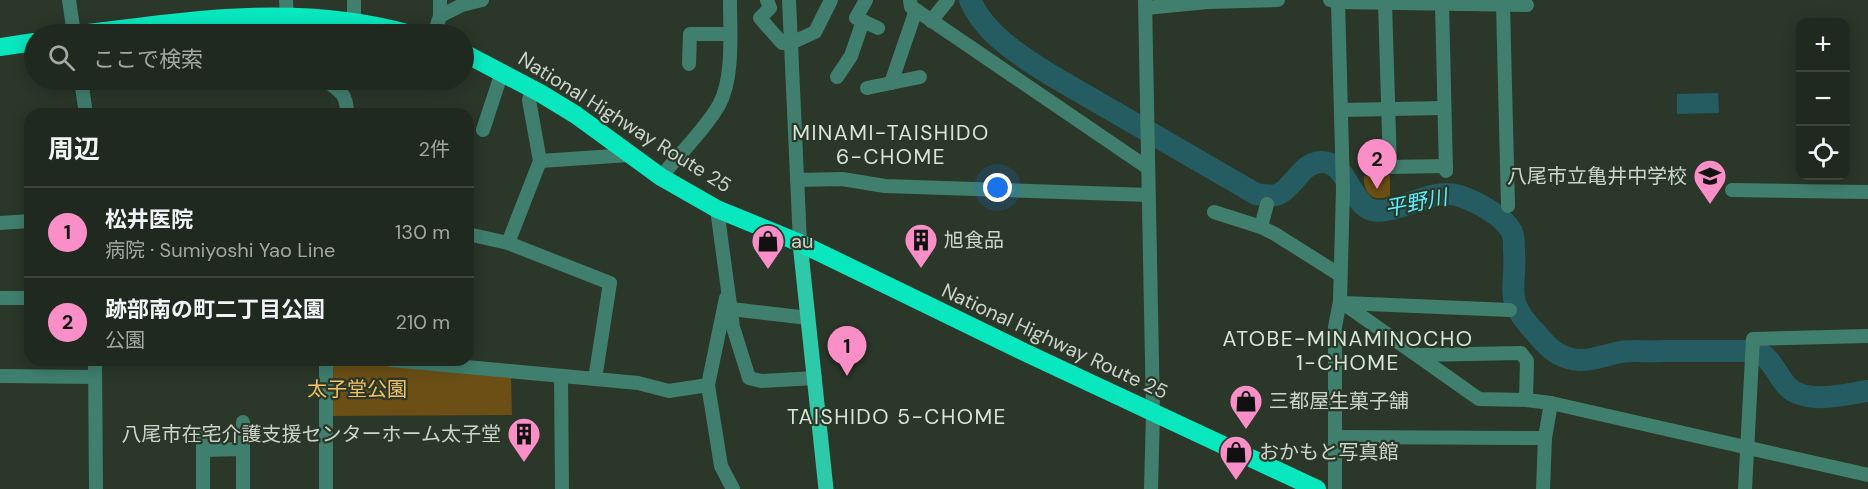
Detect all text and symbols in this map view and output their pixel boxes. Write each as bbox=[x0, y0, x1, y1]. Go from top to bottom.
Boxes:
map controls bbox=[1796, 18, 1850, 180]
button: + bbox=[1796, 18, 1850, 72]
search box bbox=[24, 24, 474, 90]
icon: search bbox=[45, 41, 78, 74]
text: ここで検索 bbox=[93, 45, 203, 74]
street label: National Highway Route 25 bbox=[514, 46, 736, 198]
button: − bbox=[1796, 72, 1850, 126]
district label: MINAMI-TAISHIDO 6-CHOME bbox=[792, 119, 990, 171]
button: locate bbox=[1796, 126, 1850, 180]
text: 周辺 bbox=[48, 132, 100, 166]
text: 2件 bbox=[418, 136, 450, 162]
pin: 2 bbox=[1358, 140, 1396, 189]
school or university icon: 八尾市立亀井中学校 bbox=[1692, 158, 1728, 205]
place label: 八尾市立亀井中学校 bbox=[1507, 163, 1687, 189]
your location bbox=[983, 173, 1012, 202]
water label: 平野川 bbox=[1382, 183, 1452, 223]
text: 松井医院 bbox=[105, 205, 193, 234]
text: 1 bbox=[64, 219, 71, 245]
text: 130 m bbox=[395, 219, 450, 245]
building icon: 旭食品 bbox=[903, 222, 939, 269]
shop icon: au bbox=[750, 223, 786, 270]
place label: 旭食品 bbox=[944, 227, 1004, 253]
place label: au bbox=[791, 228, 813, 254]
text: 病院 · Sumiyoshi Yao Line bbox=[105, 237, 335, 263]
street label: National Highway Route 25 bbox=[938, 277, 1172, 405]
text: 跡部南の町二丁目公園 bbox=[105, 295, 325, 324]
text: 2 bbox=[62, 309, 73, 335]
text: 210 m bbox=[395, 309, 450, 335]
district label: ATOBE-MINAMINOCHO 1-CHOME bbox=[1223, 325, 1473, 377]
pin: 1 bbox=[828, 326, 866, 376]
text: 公園 bbox=[105, 327, 145, 353]
park label: 太子堂公園 bbox=[307, 376, 407, 402]
shop icon: 三都屋生菓子舗 bbox=[1228, 383, 1264, 430]
place label: 三都屋生菓子舗 bbox=[1269, 388, 1409, 414]
district label: TAISHIDO 5-CHOME bbox=[787, 403, 1007, 431]
building icon: 八尾市在宅介護支援センターホーム太子堂 bbox=[506, 416, 542, 463]
place label: 八尾市在宅介護支援センターホーム太子堂 bbox=[122, 421, 501, 447]
shop icon: おかもと写真館 bbox=[1218, 434, 1254, 481]
place label: おかもと写真館 bbox=[1259, 439, 1399, 465]

